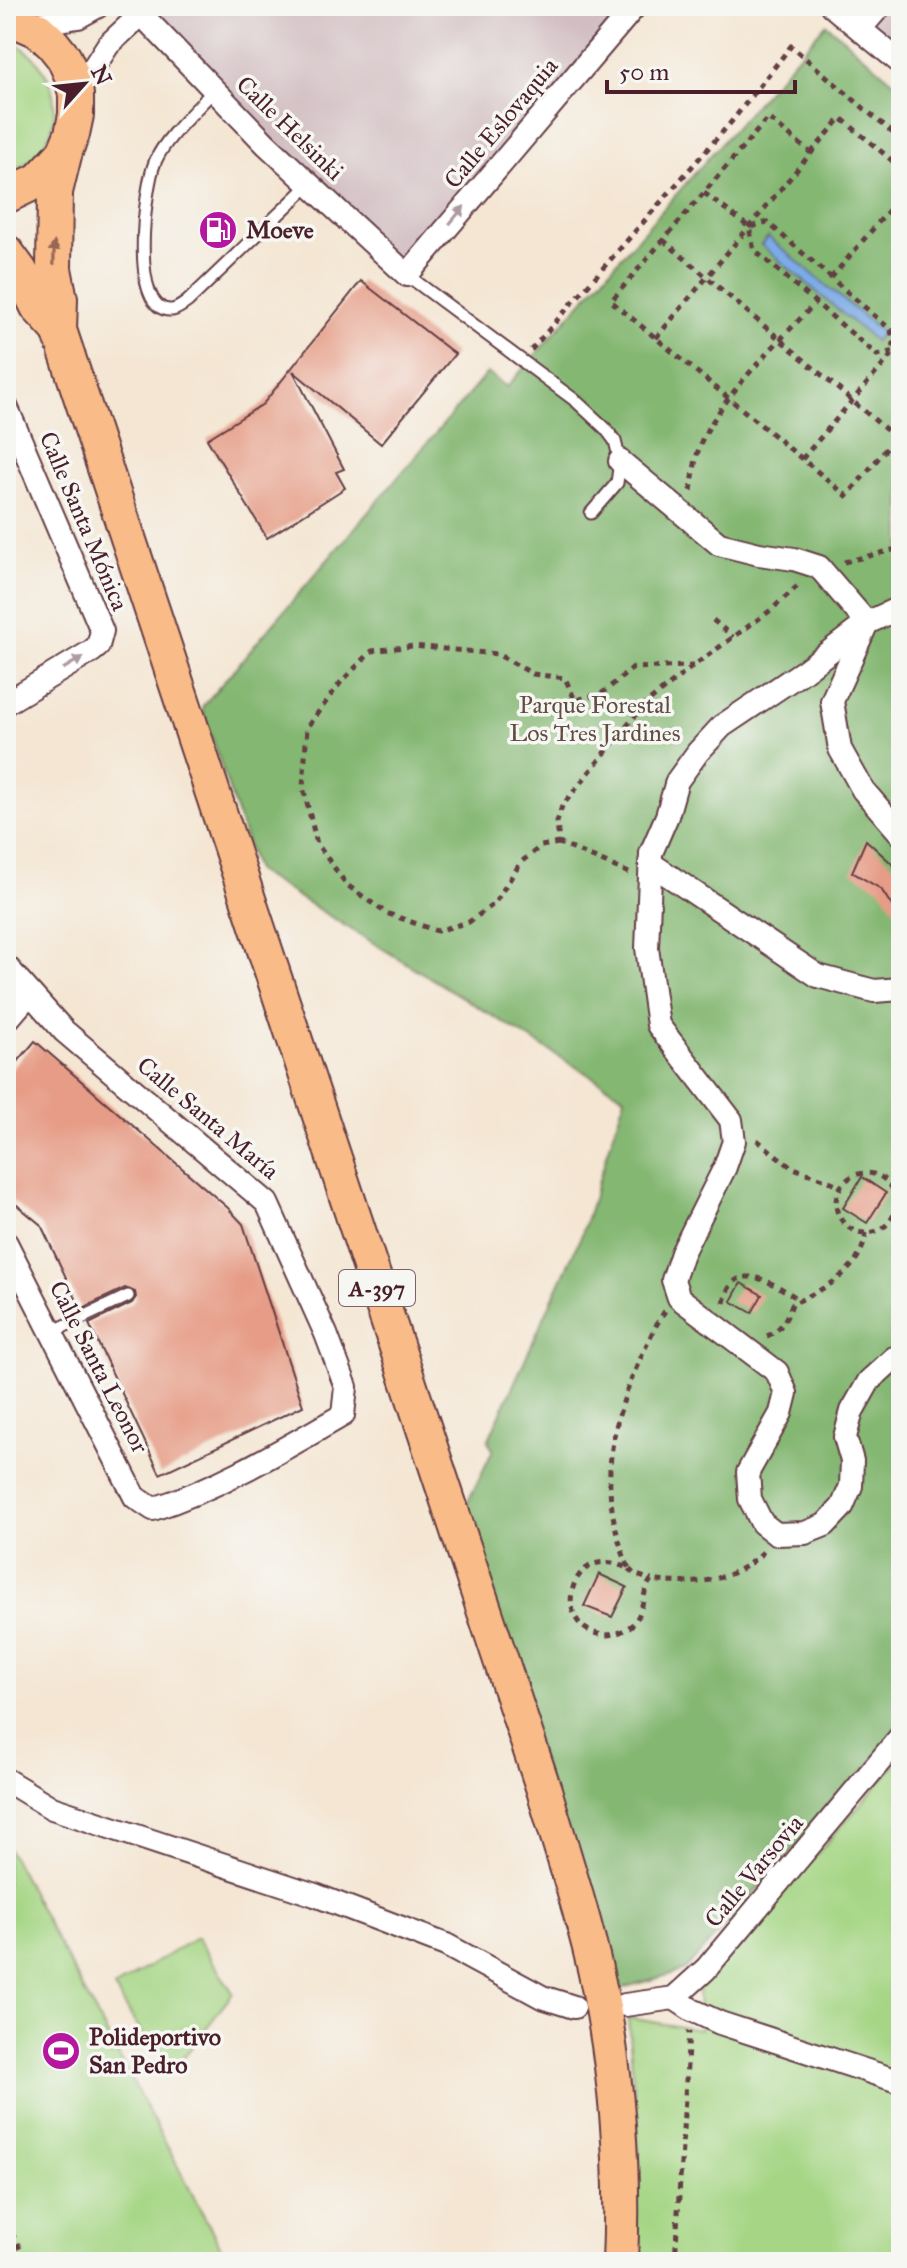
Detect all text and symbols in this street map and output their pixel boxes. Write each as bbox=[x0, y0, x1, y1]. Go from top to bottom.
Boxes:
north arrow bbox=[44, 44, 124, 124]
scale bar bbox=[607, 44, 795, 94]
street label: Calle Eslovaquia bbox=[438, 51, 565, 195]
text: 50 m bbox=[619, 57, 669, 87]
text: N bbox=[85, 61, 118, 90]
street label: Calle Helsinki bbox=[230, 69, 350, 187]
one-way arrow bbox=[448, 205, 465, 225]
fuel station icon: Moeve bbox=[197, 209, 239, 251]
place label: Moeve bbox=[246, 215, 314, 245]
one-way arrow bbox=[48, 240, 60, 265]
street label: Calle Santa Mónica bbox=[33, 427, 136, 616]
one-way arrow bbox=[62, 656, 84, 670]
park label: Parque Forestal Los Tres Jardines bbox=[509, 690, 681, 748]
street label: Calle Santa María bbox=[131, 1050, 286, 1187]
road number: A-397 bbox=[339, 1270, 415, 1306]
street label: Calle Santa Leonor bbox=[43, 1276, 155, 1458]
street label: Calle Varsovia bbox=[698, 1808, 810, 1933]
place label: Polideportivo San Pedro bbox=[89, 2022, 221, 2080]
sports icon: Polideportivo San Pedro bbox=[40, 2030, 82, 2072]

